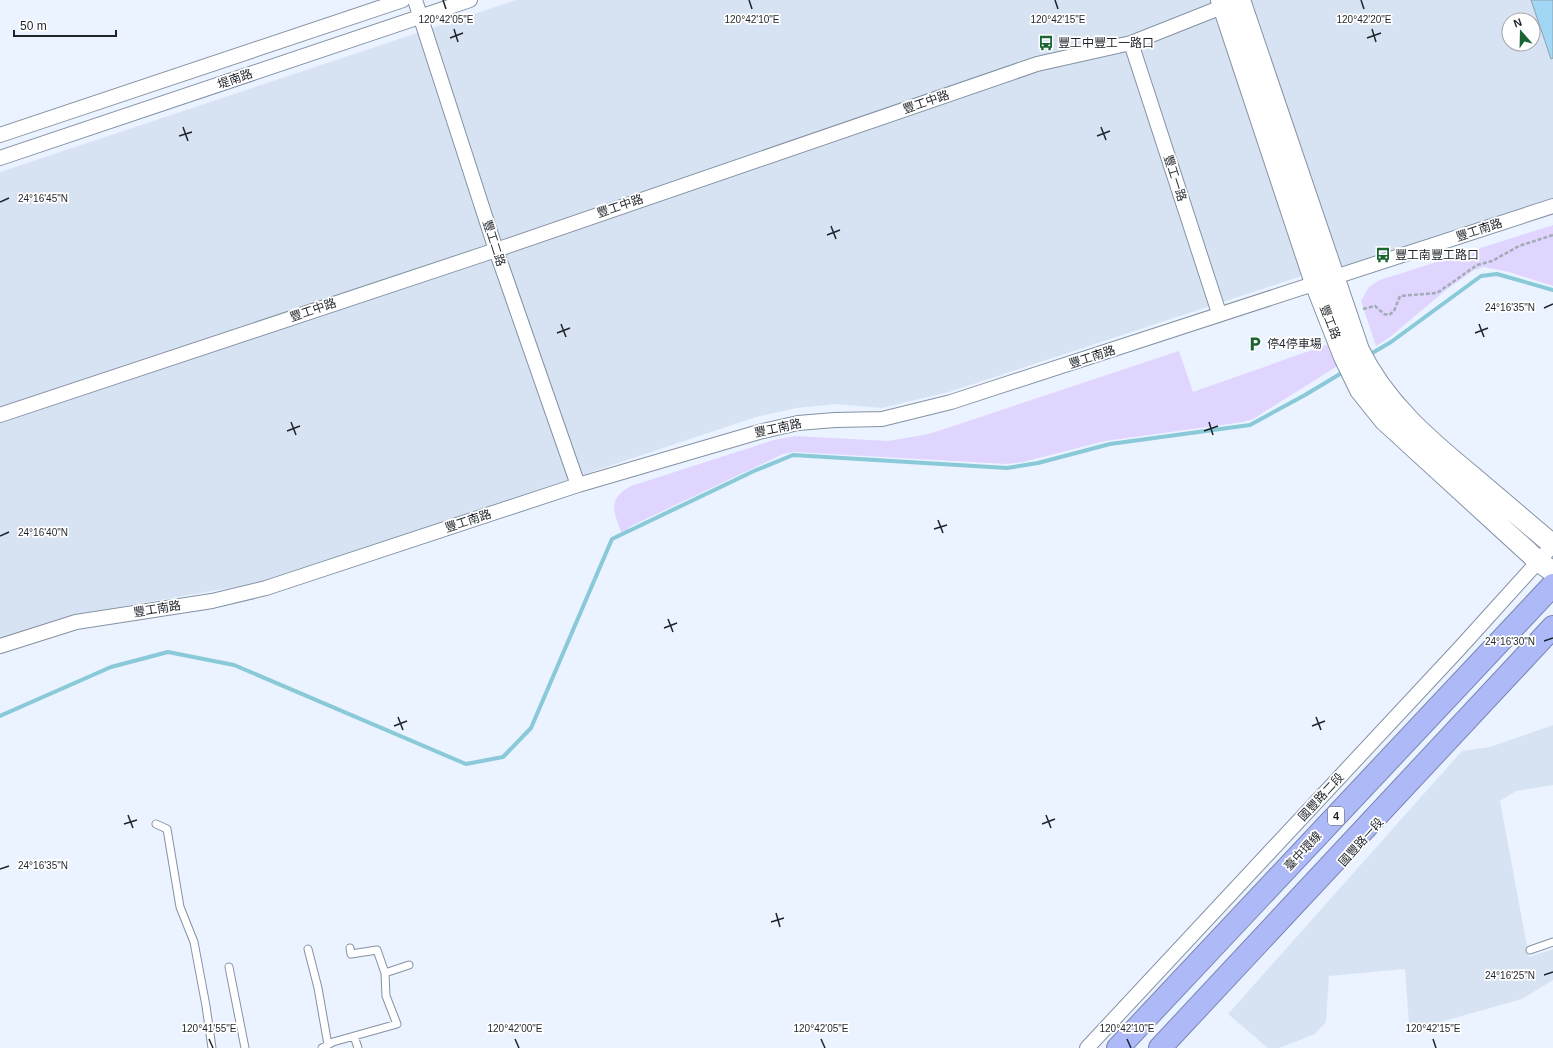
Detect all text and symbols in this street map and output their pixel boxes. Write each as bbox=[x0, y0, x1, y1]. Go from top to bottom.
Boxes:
scale bar bbox=[14, 12, 116, 38]
north arrow bbox=[1501, 12, 1541, 52]
text: 120°42'05"E bbox=[418, 14, 474, 25]
text: 120°42'10"E bbox=[724, 14, 780, 25]
text: 120°42'15"E bbox=[1030, 14, 1086, 25]
text: 120°42'20"E bbox=[1336, 14, 1392, 25]
text: N bbox=[1512, 16, 1523, 30]
text: 50 m bbox=[20, 19, 47, 33]
bus stop icon: 豐工中豐工一路口 bbox=[1037, 34, 1055, 52]
place label: 豐工中豐工一路口 bbox=[1058, 36, 1154, 50]
street label: 堤南路 bbox=[216, 67, 254, 91]
street label: 豐工中路 bbox=[901, 88, 951, 116]
street label: 豐工一路 bbox=[1161, 153, 1189, 203]
street label: 豐工中路 bbox=[595, 192, 645, 220]
text: 24°16'45"N bbox=[18, 193, 68, 204]
street label: 豐工南路 bbox=[1454, 216, 1504, 244]
street label: 豐工二路 bbox=[480, 218, 508, 268]
bus stop icon: 豐工南豐工路口 bbox=[1374, 246, 1392, 264]
place label: 豐工南豐工路口 bbox=[1395, 248, 1479, 262]
street label: 豐工中路 bbox=[288, 296, 338, 324]
text: 24°16'35"N bbox=[1485, 302, 1535, 313]
street label: 豐工路 bbox=[1317, 303, 1343, 341]
parking icon: 停4停車場 bbox=[1246, 335, 1264, 353]
place label: 停4停車場 bbox=[1267, 337, 1322, 351]
street label: 豐工南路 bbox=[1067, 343, 1117, 371]
street label: 豐工南路 bbox=[753, 416, 803, 440]
street label: 豐工南路 bbox=[443, 507, 493, 535]
text: 24°16'40"N bbox=[18, 527, 68, 538]
street label: 豐工南路 bbox=[132, 598, 182, 620]
text: 24°16'30"N bbox=[1485, 636, 1535, 647]
street label: 國豐路二段 bbox=[1295, 770, 1347, 824]
road number: 4 bbox=[1328, 807, 1344, 825]
street label: 國豐路一段 bbox=[1336, 815, 1386, 869]
street label: 臺中環線 bbox=[1282, 829, 1324, 873]
text: 24°16'35"N bbox=[18, 860, 68, 871]
text: 24°16'25"N bbox=[1485, 970, 1535, 981]
text: 120°41'55"E bbox=[181, 1023, 237, 1034]
text: 120°42'00"E bbox=[487, 1023, 543, 1034]
text: 120°42'05"E bbox=[793, 1023, 849, 1034]
text: 120°42'10"E bbox=[1099, 1023, 1155, 1034]
text: 120°42'15"E bbox=[1405, 1023, 1461, 1034]

